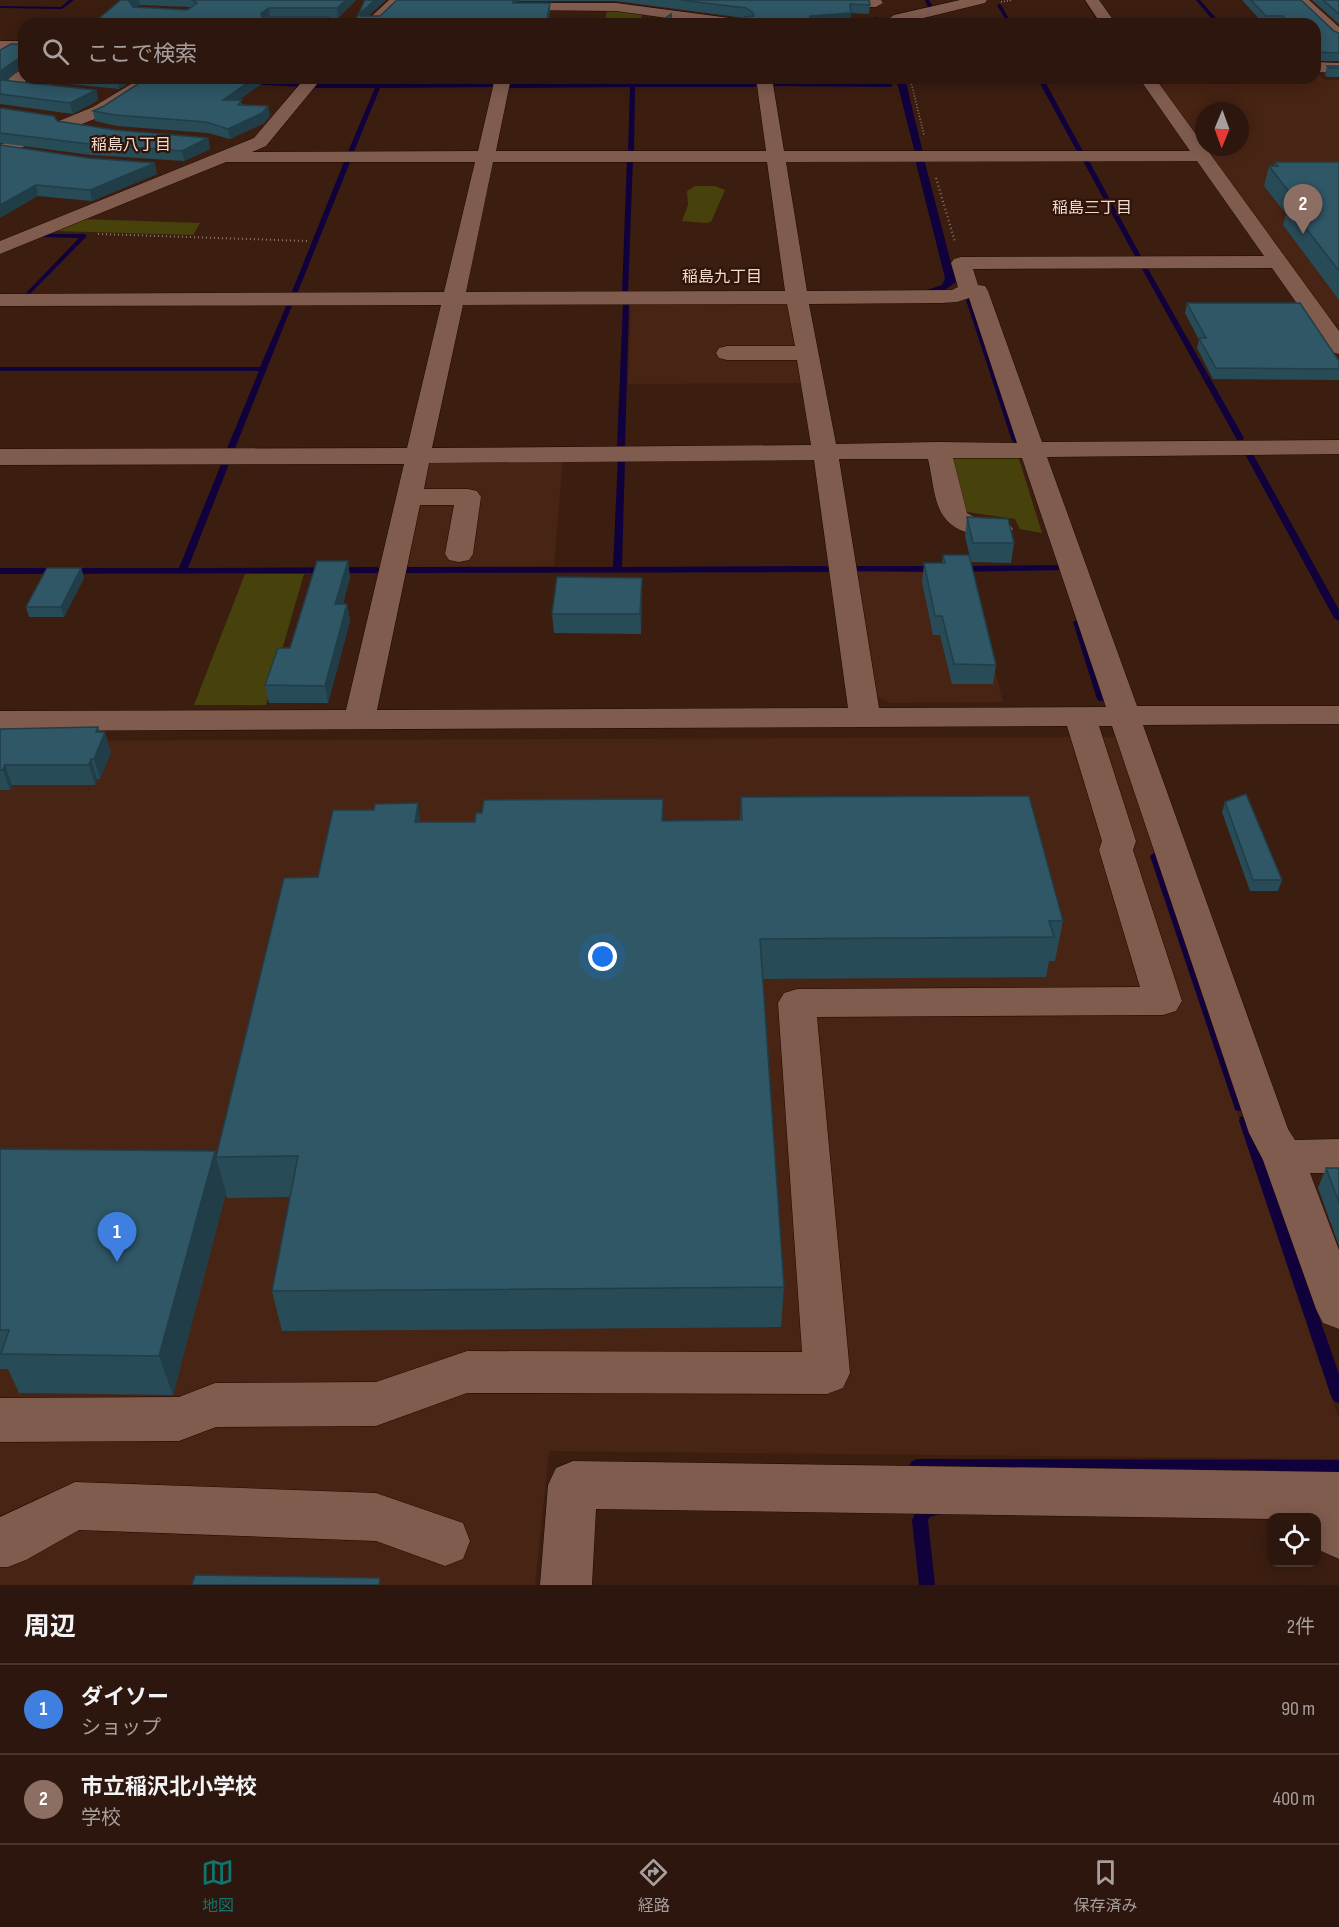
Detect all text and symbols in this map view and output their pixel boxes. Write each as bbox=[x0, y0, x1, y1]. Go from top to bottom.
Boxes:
search box bbox=[18, 18, 1321, 84]
icon: search bbox=[39, 35, 72, 68]
text: ここで検索 bbox=[87, 41, 197, 68]
north arrow bbox=[1195, 102, 1249, 156]
district label: 稲島八丁目 bbox=[91, 136, 171, 155]
pin: 2 bbox=[1284, 184, 1322, 234]
district label: 稲島三丁目 bbox=[1052, 199, 1132, 218]
district label: 稲島九丁目 bbox=[682, 268, 762, 287]
your location bbox=[588, 942, 617, 971]
pin: 1 bbox=[98, 1212, 136, 1262]
map controls bbox=[1267, 1513, 1321, 1567]
button: locate bbox=[1267, 1513, 1321, 1567]
text: 周辺 bbox=[24, 1612, 76, 1643]
text: 2件 bbox=[1287, 1615, 1315, 1639]
text: ダイソー bbox=[81, 1684, 169, 1711]
text: 1 bbox=[40, 1697, 47, 1721]
text: 90 m bbox=[1281, 1697, 1315, 1721]
text: ショップ bbox=[81, 1716, 161, 1740]
text: 市立稲沢北小学校 bbox=[81, 1774, 257, 1801]
text: 2 bbox=[39, 1787, 48, 1811]
text: 400 m bbox=[1273, 1787, 1315, 1811]
text: 学校 bbox=[81, 1806, 121, 1830]
tab: 地図 bbox=[201, 1856, 234, 1916]
tab: 経路 bbox=[637, 1856, 670, 1916]
tab: 保存済み bbox=[1073, 1856, 1137, 1916]

